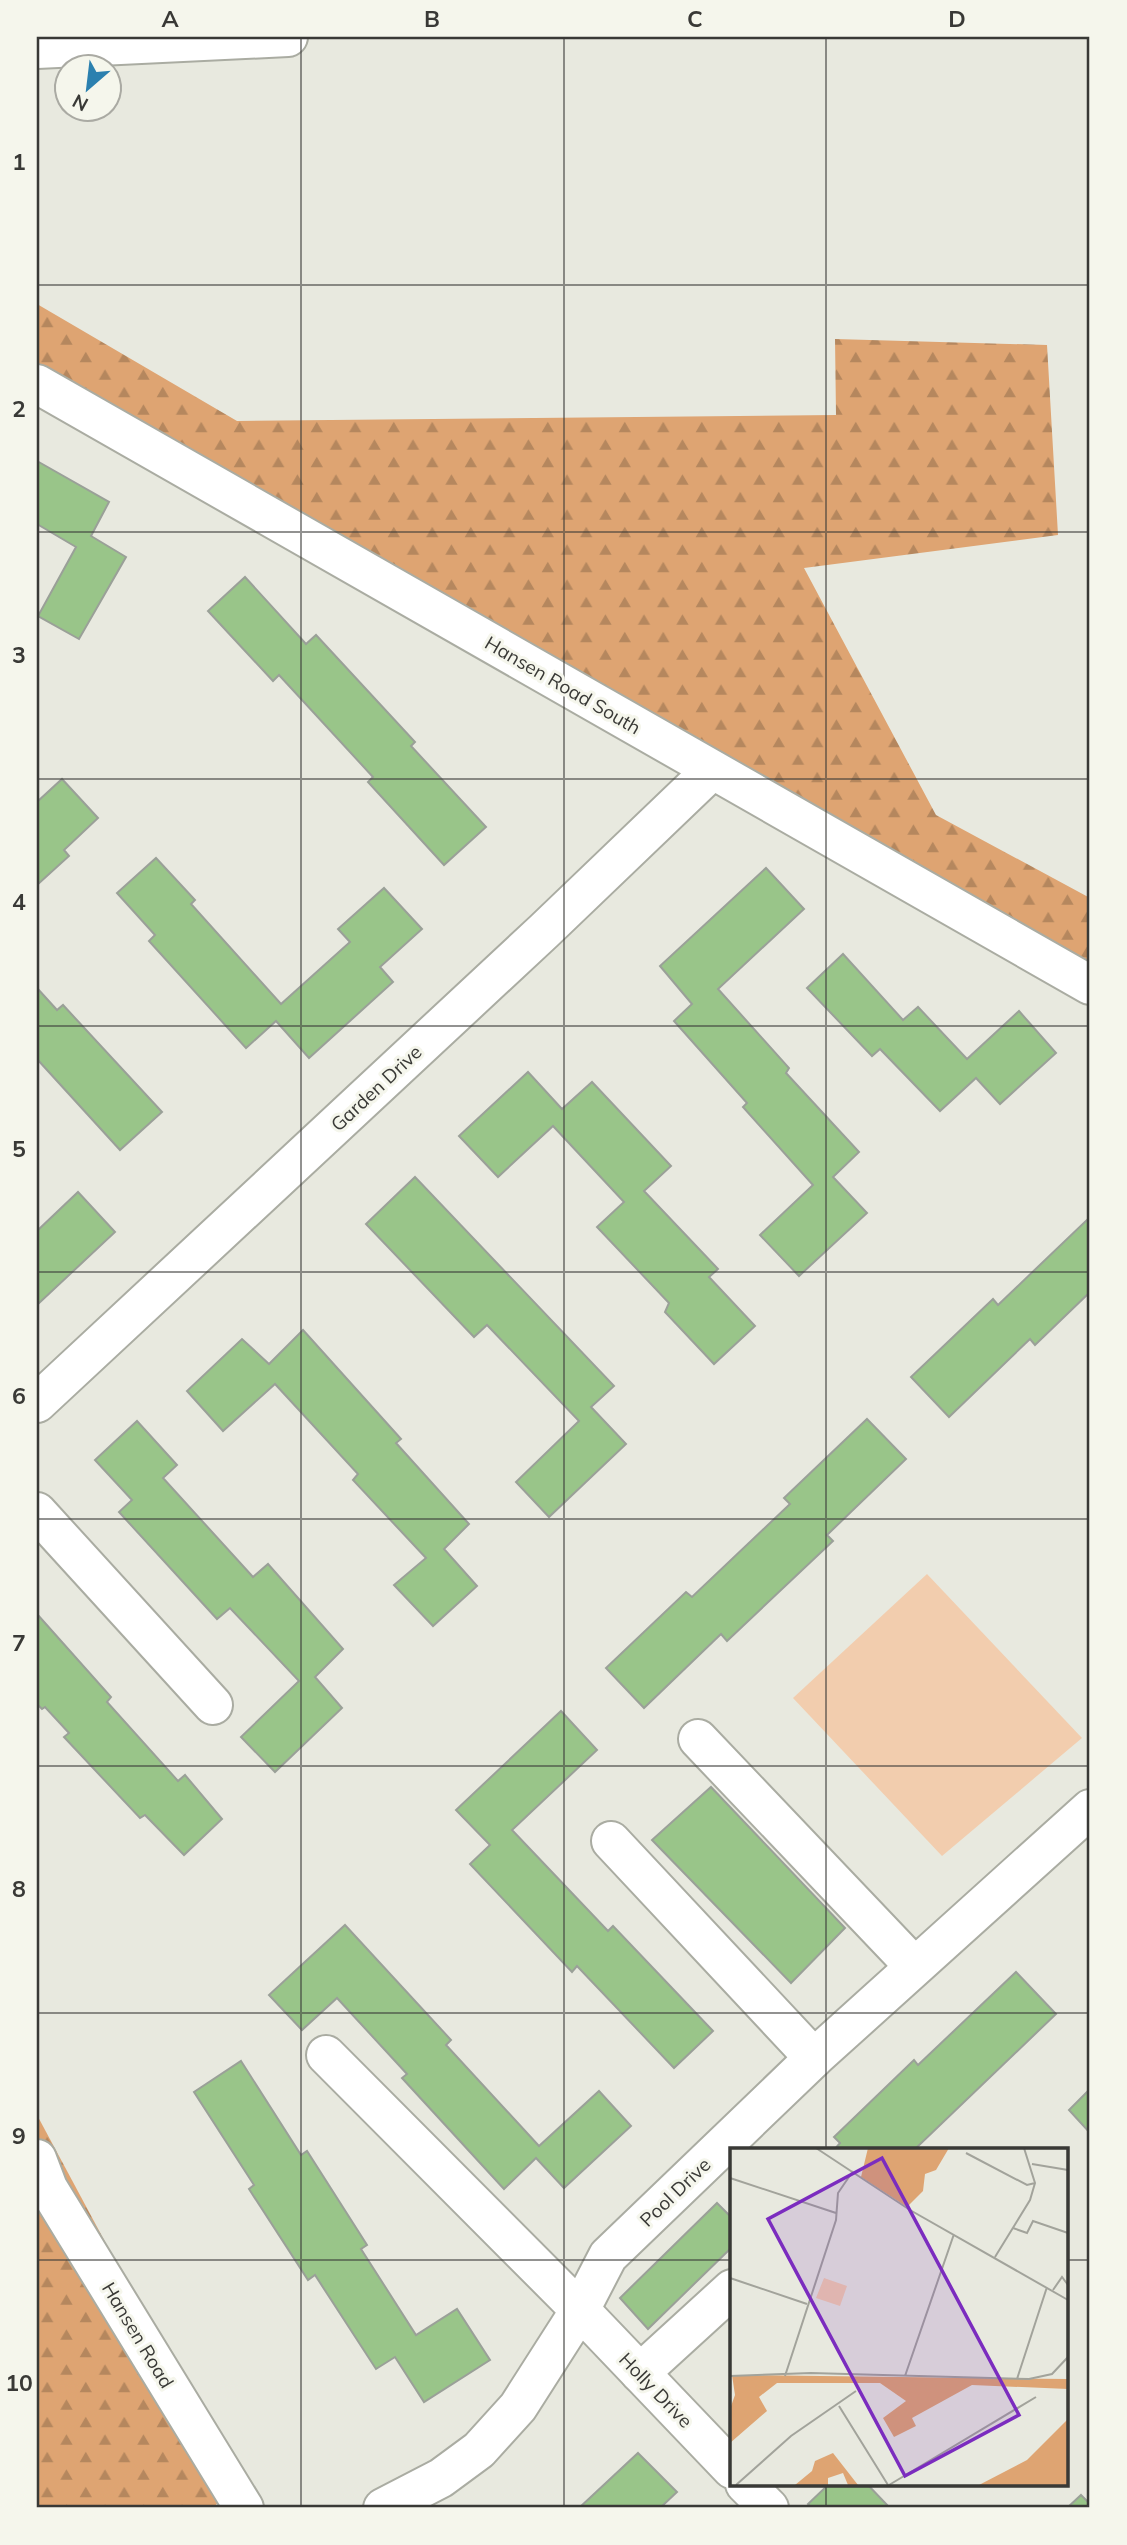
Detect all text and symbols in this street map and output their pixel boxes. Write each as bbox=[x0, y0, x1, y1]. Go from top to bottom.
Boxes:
text: A bbox=[161, 4, 179, 33]
text: B bbox=[424, 4, 440, 33]
text: C bbox=[687, 4, 703, 33]
text: D bbox=[948, 4, 966, 33]
north arrow bbox=[52, 52, 122, 122]
text: N bbox=[68, 89, 92, 117]
text: 1 bbox=[12, 147, 26, 176]
text: 2 bbox=[12, 394, 26, 423]
street label: Hansen Road South bbox=[481, 631, 645, 739]
text: 3 bbox=[12, 640, 26, 669]
text: 4 bbox=[12, 887, 26, 916]
street label: Garden Drive bbox=[325, 1040, 427, 1136]
text: 5 bbox=[12, 1134, 26, 1163]
text: 6 bbox=[12, 1381, 26, 1410]
text: 7 bbox=[12, 1628, 26, 1657]
text: 8 bbox=[12, 1874, 26, 1903]
text: 9 bbox=[12, 2121, 26, 2150]
inset map bbox=[730, 2148, 1068, 2486]
street label: Pool Drive bbox=[635, 2152, 715, 2232]
street label: Hansen Road bbox=[97, 2278, 179, 2392]
street label: Holly Drive bbox=[614, 2347, 698, 2433]
text: 10 bbox=[5, 2368, 33, 2397]

